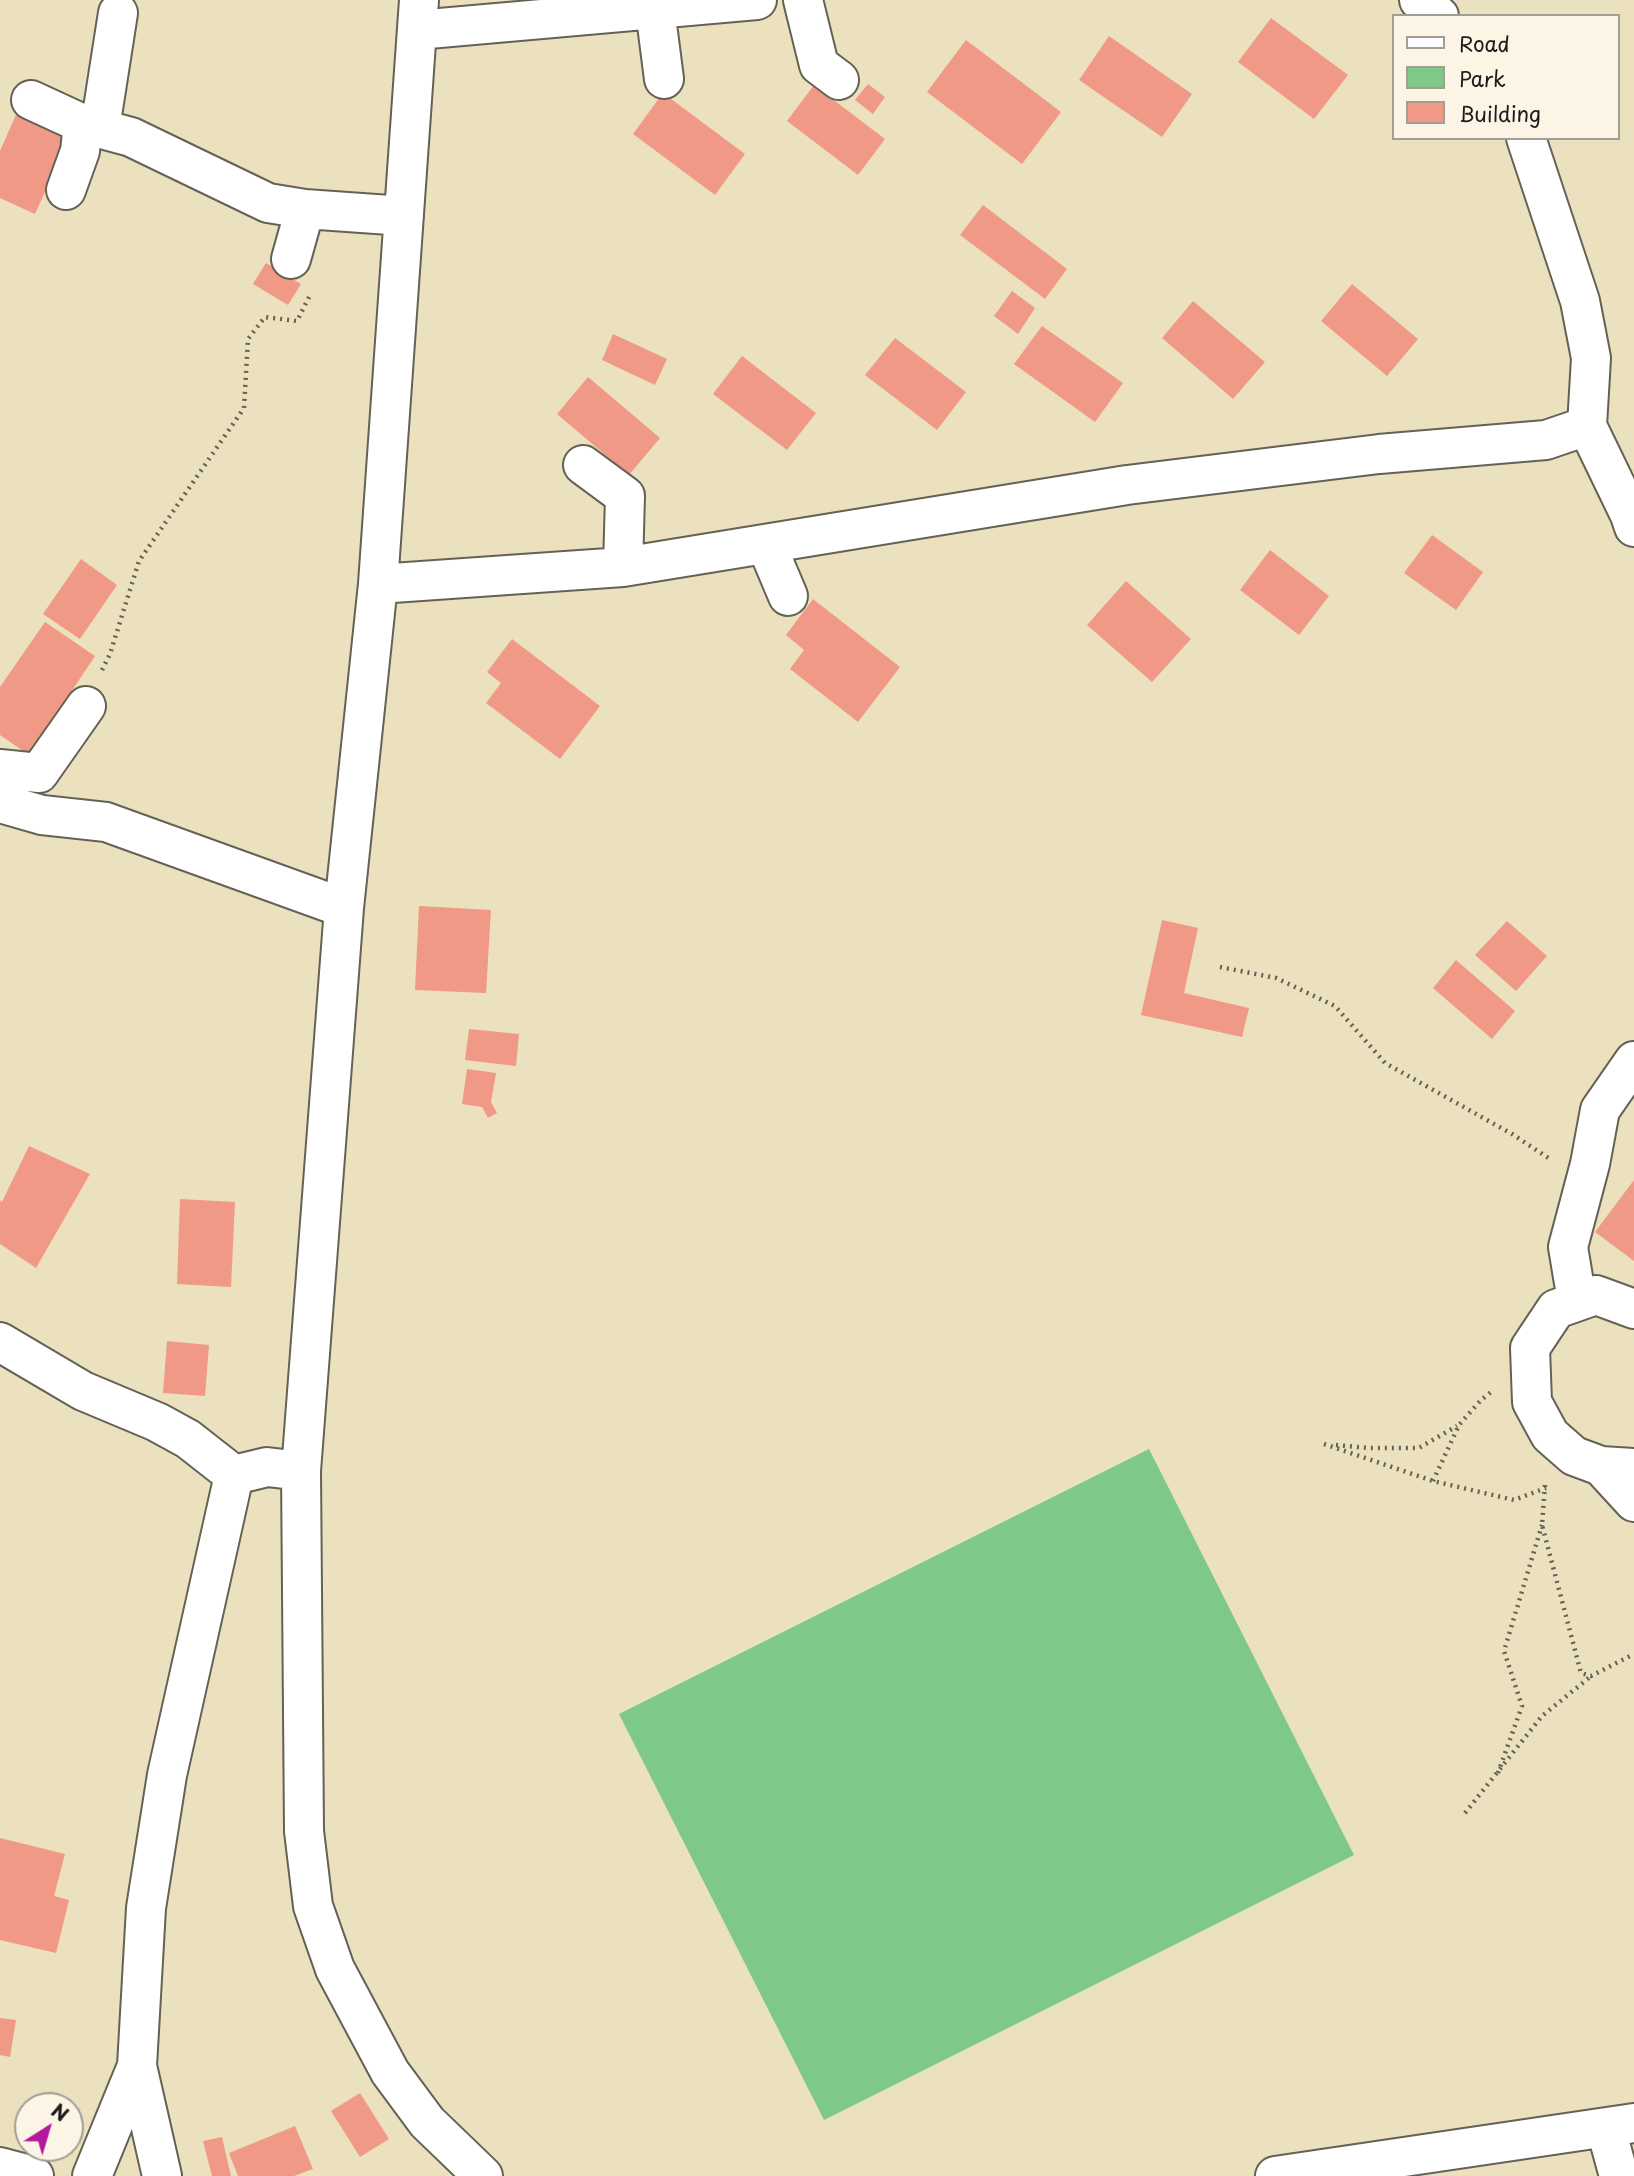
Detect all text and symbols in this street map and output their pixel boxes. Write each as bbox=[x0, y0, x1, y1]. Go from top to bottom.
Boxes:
legend bbox=[1392, 14, 1620, 140]
text: Road bbox=[1459, 27, 1510, 59]
text: Park bbox=[1459, 62, 1506, 94]
text: Building bbox=[1459, 97, 1541, 129]
north arrow bbox=[14, 2092, 84, 2162]
text: N bbox=[46, 2096, 75, 2128]

